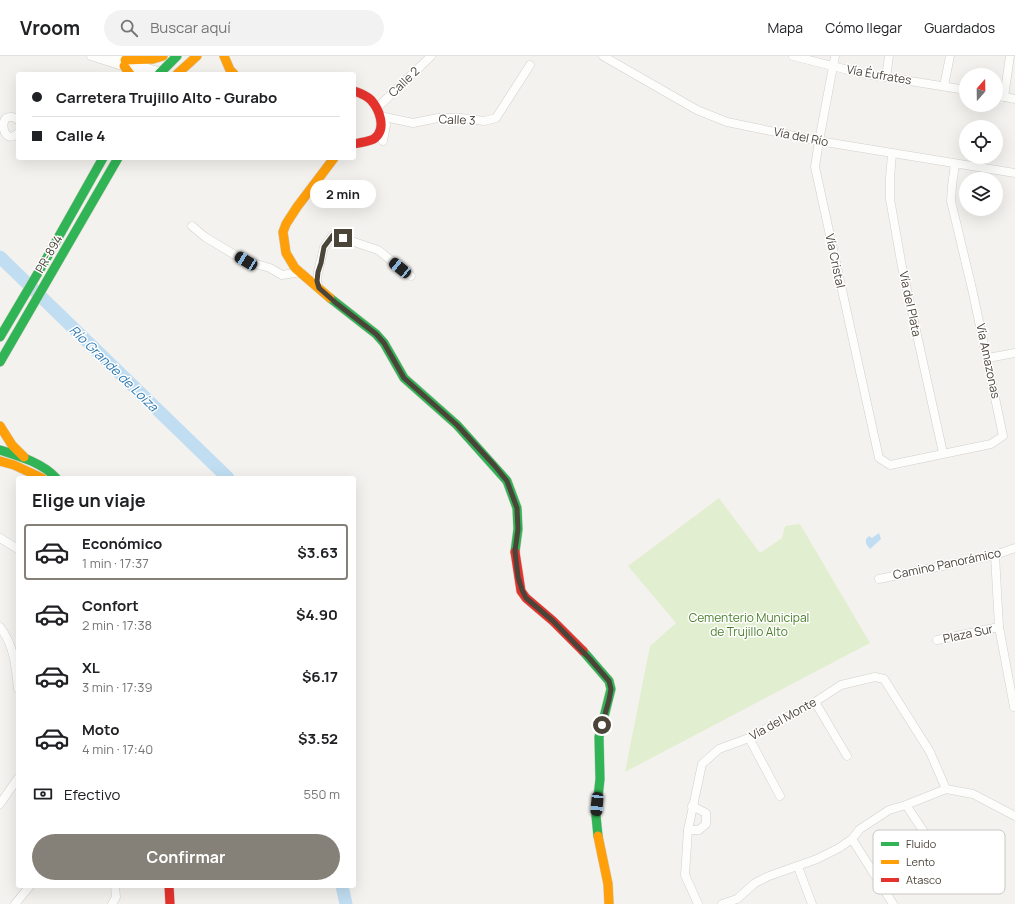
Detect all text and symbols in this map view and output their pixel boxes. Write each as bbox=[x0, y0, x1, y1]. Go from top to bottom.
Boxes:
search box bbox=[104, 10, 384, 46]
text: Vroom bbox=[20, 15, 80, 41]
icon: search bbox=[118, 17, 140, 39]
text: Buscar aquí bbox=[150, 17, 231, 38]
text: Mapa bbox=[768, 18, 803, 37]
text: Cómo llegar bbox=[825, 18, 902, 37]
text: Guardados bbox=[924, 18, 995, 37]
street label: Vía Éufrates bbox=[845, 60, 913, 89]
street label: Calle 2 bbox=[384, 63, 423, 101]
north arrow bbox=[959, 68, 1003, 112]
map controls bbox=[959, 68, 1003, 216]
text: Carretera Trujillo Alto - Gurabo bbox=[56, 87, 277, 108]
street label: Calle 3 bbox=[438, 110, 476, 129]
button: locate bbox=[959, 120, 1003, 164]
street label: Vía del Río bbox=[772, 123, 830, 150]
text: Calle 4 bbox=[56, 125, 105, 146]
button: layers bbox=[959, 172, 1003, 216]
callout: 2 min bbox=[310, 180, 376, 208]
text: 2 min bbox=[326, 185, 360, 203]
route end bbox=[334, 229, 352, 247]
street label: PR-894 bbox=[31, 232, 66, 276]
street label: Vía Cristal bbox=[821, 232, 850, 290]
car bbox=[233, 250, 259, 272]
car bbox=[387, 256, 413, 280]
street label: Vía del Plata bbox=[895, 270, 926, 338]
water label: Río Grande de Loíza bbox=[66, 321, 163, 416]
street label: Vía Amazonas bbox=[972, 322, 1005, 400]
text: Elige un viaje bbox=[32, 488, 146, 512]
text: Económico bbox=[82, 533, 162, 554]
icon: car bbox=[34, 534, 70, 570]
text: $3.63 bbox=[297, 542, 338, 563]
street label: Camino Panorámico bbox=[891, 544, 1002, 583]
text: 1 min · 17:37 bbox=[82, 554, 149, 572]
text: Confort bbox=[82, 595, 139, 616]
icon: car bbox=[34, 596, 70, 632]
text: $4.90 bbox=[296, 604, 338, 625]
park label: Cementerio Municipal de Trujillo Alto bbox=[689, 609, 809, 640]
text: 2 min · 17:38 bbox=[82, 616, 152, 634]
street label: Plaza Sur bbox=[941, 620, 995, 647]
text: XL bbox=[82, 657, 100, 678]
icon: car bbox=[34, 658, 70, 694]
text: $6.17 bbox=[302, 666, 338, 687]
text: 3 min · 17:39 bbox=[82, 678, 152, 696]
street label: Vía del Monte bbox=[746, 693, 819, 744]
route start bbox=[593, 716, 611, 734]
text: Moto bbox=[82, 719, 119, 740]
icon: car bbox=[34, 720, 70, 756]
text: $3.52 bbox=[298, 728, 338, 749]
text: 4 min · 17:40 bbox=[82, 740, 153, 758]
icon: cash bbox=[32, 783, 54, 805]
text: Efectivo bbox=[64, 784, 120, 805]
text: 550 m bbox=[303, 785, 340, 803]
car bbox=[590, 792, 604, 816]
legend bbox=[873, 830, 1005, 894]
button: Confirmar bbox=[32, 834, 340, 880]
text: Fluido bbox=[906, 836, 937, 851]
text: Lento bbox=[906, 854, 936, 869]
text: Atasco bbox=[906, 872, 942, 887]

